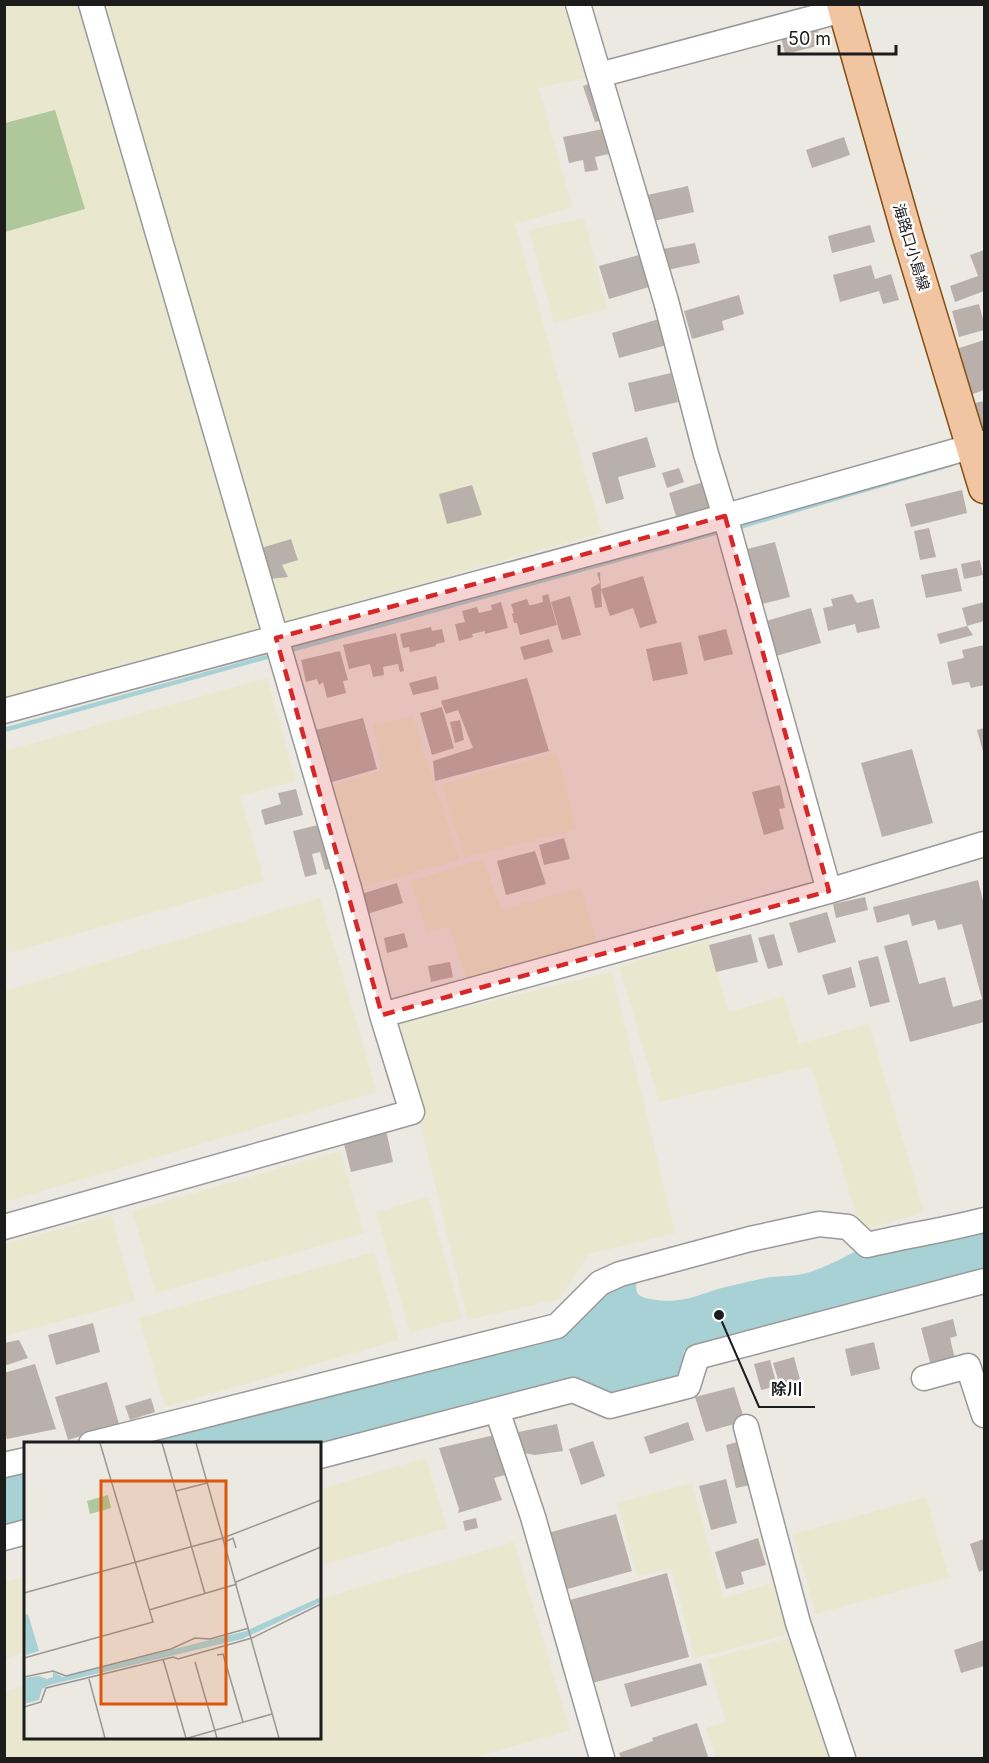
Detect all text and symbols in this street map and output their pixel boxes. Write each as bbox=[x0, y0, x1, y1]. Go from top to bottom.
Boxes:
scale bar bbox=[779, 18, 896, 56]
text: 50 m bbox=[788, 28, 831, 49]
street label: 海路口小島線 bbox=[889, 201, 934, 293]
callout: 除川 bbox=[759, 1373, 815, 1407]
text: 除川 bbox=[771, 1379, 803, 1399]
inset map bbox=[24, 1442, 321, 1739]

